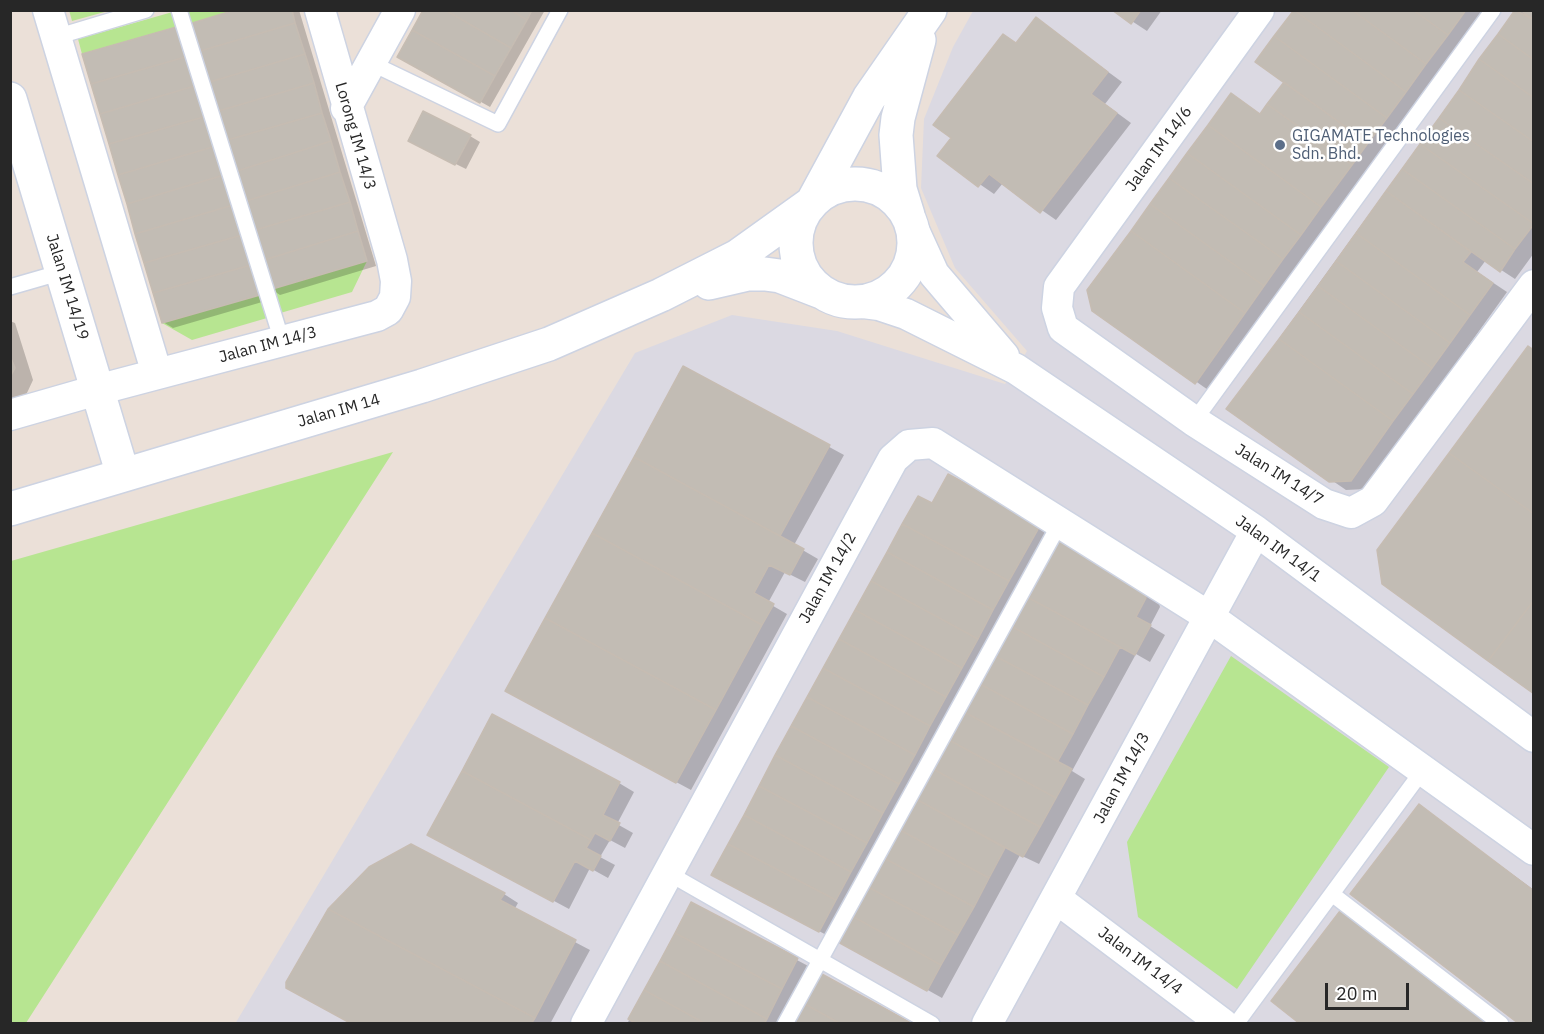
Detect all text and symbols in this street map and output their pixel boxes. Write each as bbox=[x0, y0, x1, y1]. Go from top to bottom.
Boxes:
street label: Lorong IM 14/3 bbox=[330, 80, 380, 192]
street label: Jalan IM 14/6 bbox=[1122, 103, 1196, 195]
place label: GIGAMATE Technologies Sdn. Bhd. bbox=[1292, 126, 1470, 164]
marker: GIGAMATE Technologies Sdn. Bhd. bbox=[1273, 138, 1287, 152]
street label: Jalan IM 14/19 bbox=[42, 232, 92, 342]
street label: Jalan IM 14/3 bbox=[217, 323, 319, 367]
street label: Jalan IM 14 bbox=[296, 390, 382, 432]
street label: Jalan IM 14/7 bbox=[1231, 440, 1327, 510]
street label: Jalan IM 14/1 bbox=[1232, 512, 1324, 586]
street label: Jalan IM 14/2 bbox=[795, 529, 861, 627]
street label: Jalan IM 14/3 bbox=[1090, 729, 1154, 827]
street label: Jalan IM 14/4 bbox=[1094, 923, 1186, 999]
scale bar bbox=[1328, 971, 1412, 1009]
text: 20 m bbox=[1336, 982, 1378, 1005]

